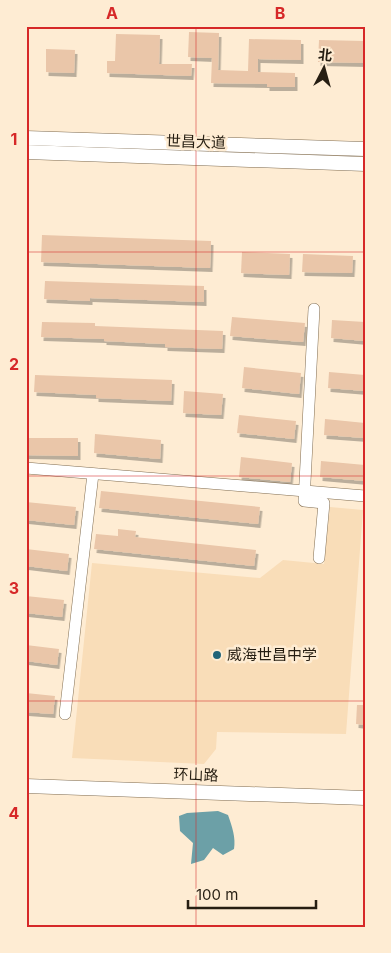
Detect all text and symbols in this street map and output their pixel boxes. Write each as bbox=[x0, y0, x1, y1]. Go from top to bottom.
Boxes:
text: A bbox=[106, 3, 118, 23]
text: B bbox=[275, 3, 285, 23]
north arrow bbox=[298, 42, 348, 92]
text: 北 bbox=[318, 45, 333, 64]
text: 1 bbox=[11, 129, 17, 149]
street label: 世昌大道 bbox=[166, 131, 226, 152]
text: 2 bbox=[9, 354, 19, 374]
text: 3 bbox=[9, 578, 19, 598]
place label: 威海世昌中学 bbox=[227, 645, 317, 664]
marker: 威海世昌中学 bbox=[211, 649, 223, 661]
street label: 环山路 bbox=[173, 764, 219, 785]
text: 4 bbox=[9, 803, 20, 823]
scale bar bbox=[188, 878, 316, 910]
text: 100 m bbox=[196, 885, 238, 904]

